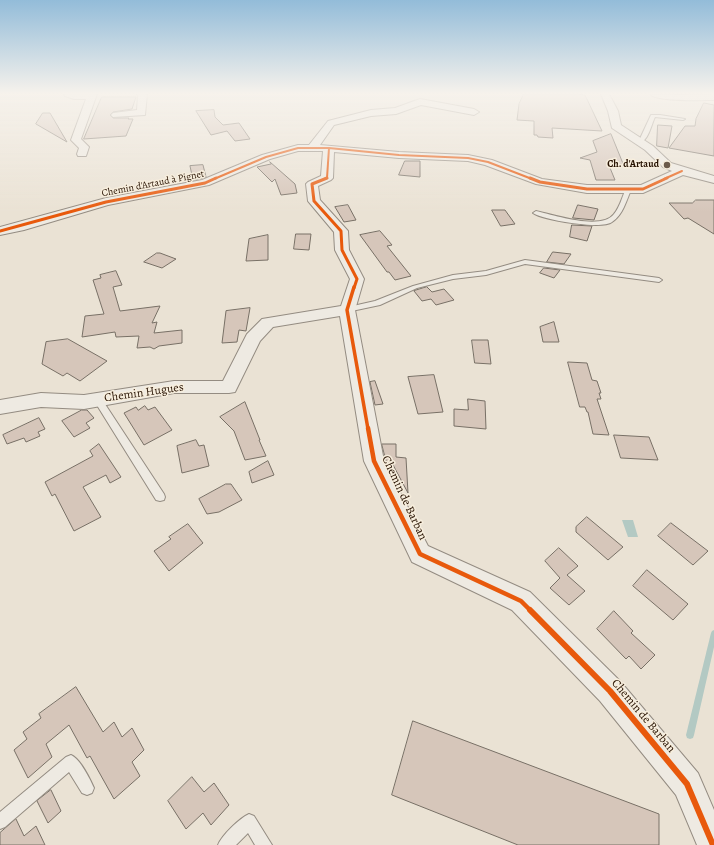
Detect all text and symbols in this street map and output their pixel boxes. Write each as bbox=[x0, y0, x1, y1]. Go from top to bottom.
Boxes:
place label: Ch. d'Artaud bbox=[607, 159, 659, 171]
marker: Ch. d'Artaud bbox=[662, 160, 672, 170]
street label: Chemin d'Artaud à Pignet bbox=[101, 168, 205, 200]
street label: Chemin Hugues bbox=[103, 380, 185, 406]
street label: Chemin de Barban bbox=[378, 454, 430, 542]
street label: Chemin de Barban bbox=[608, 676, 678, 756]

